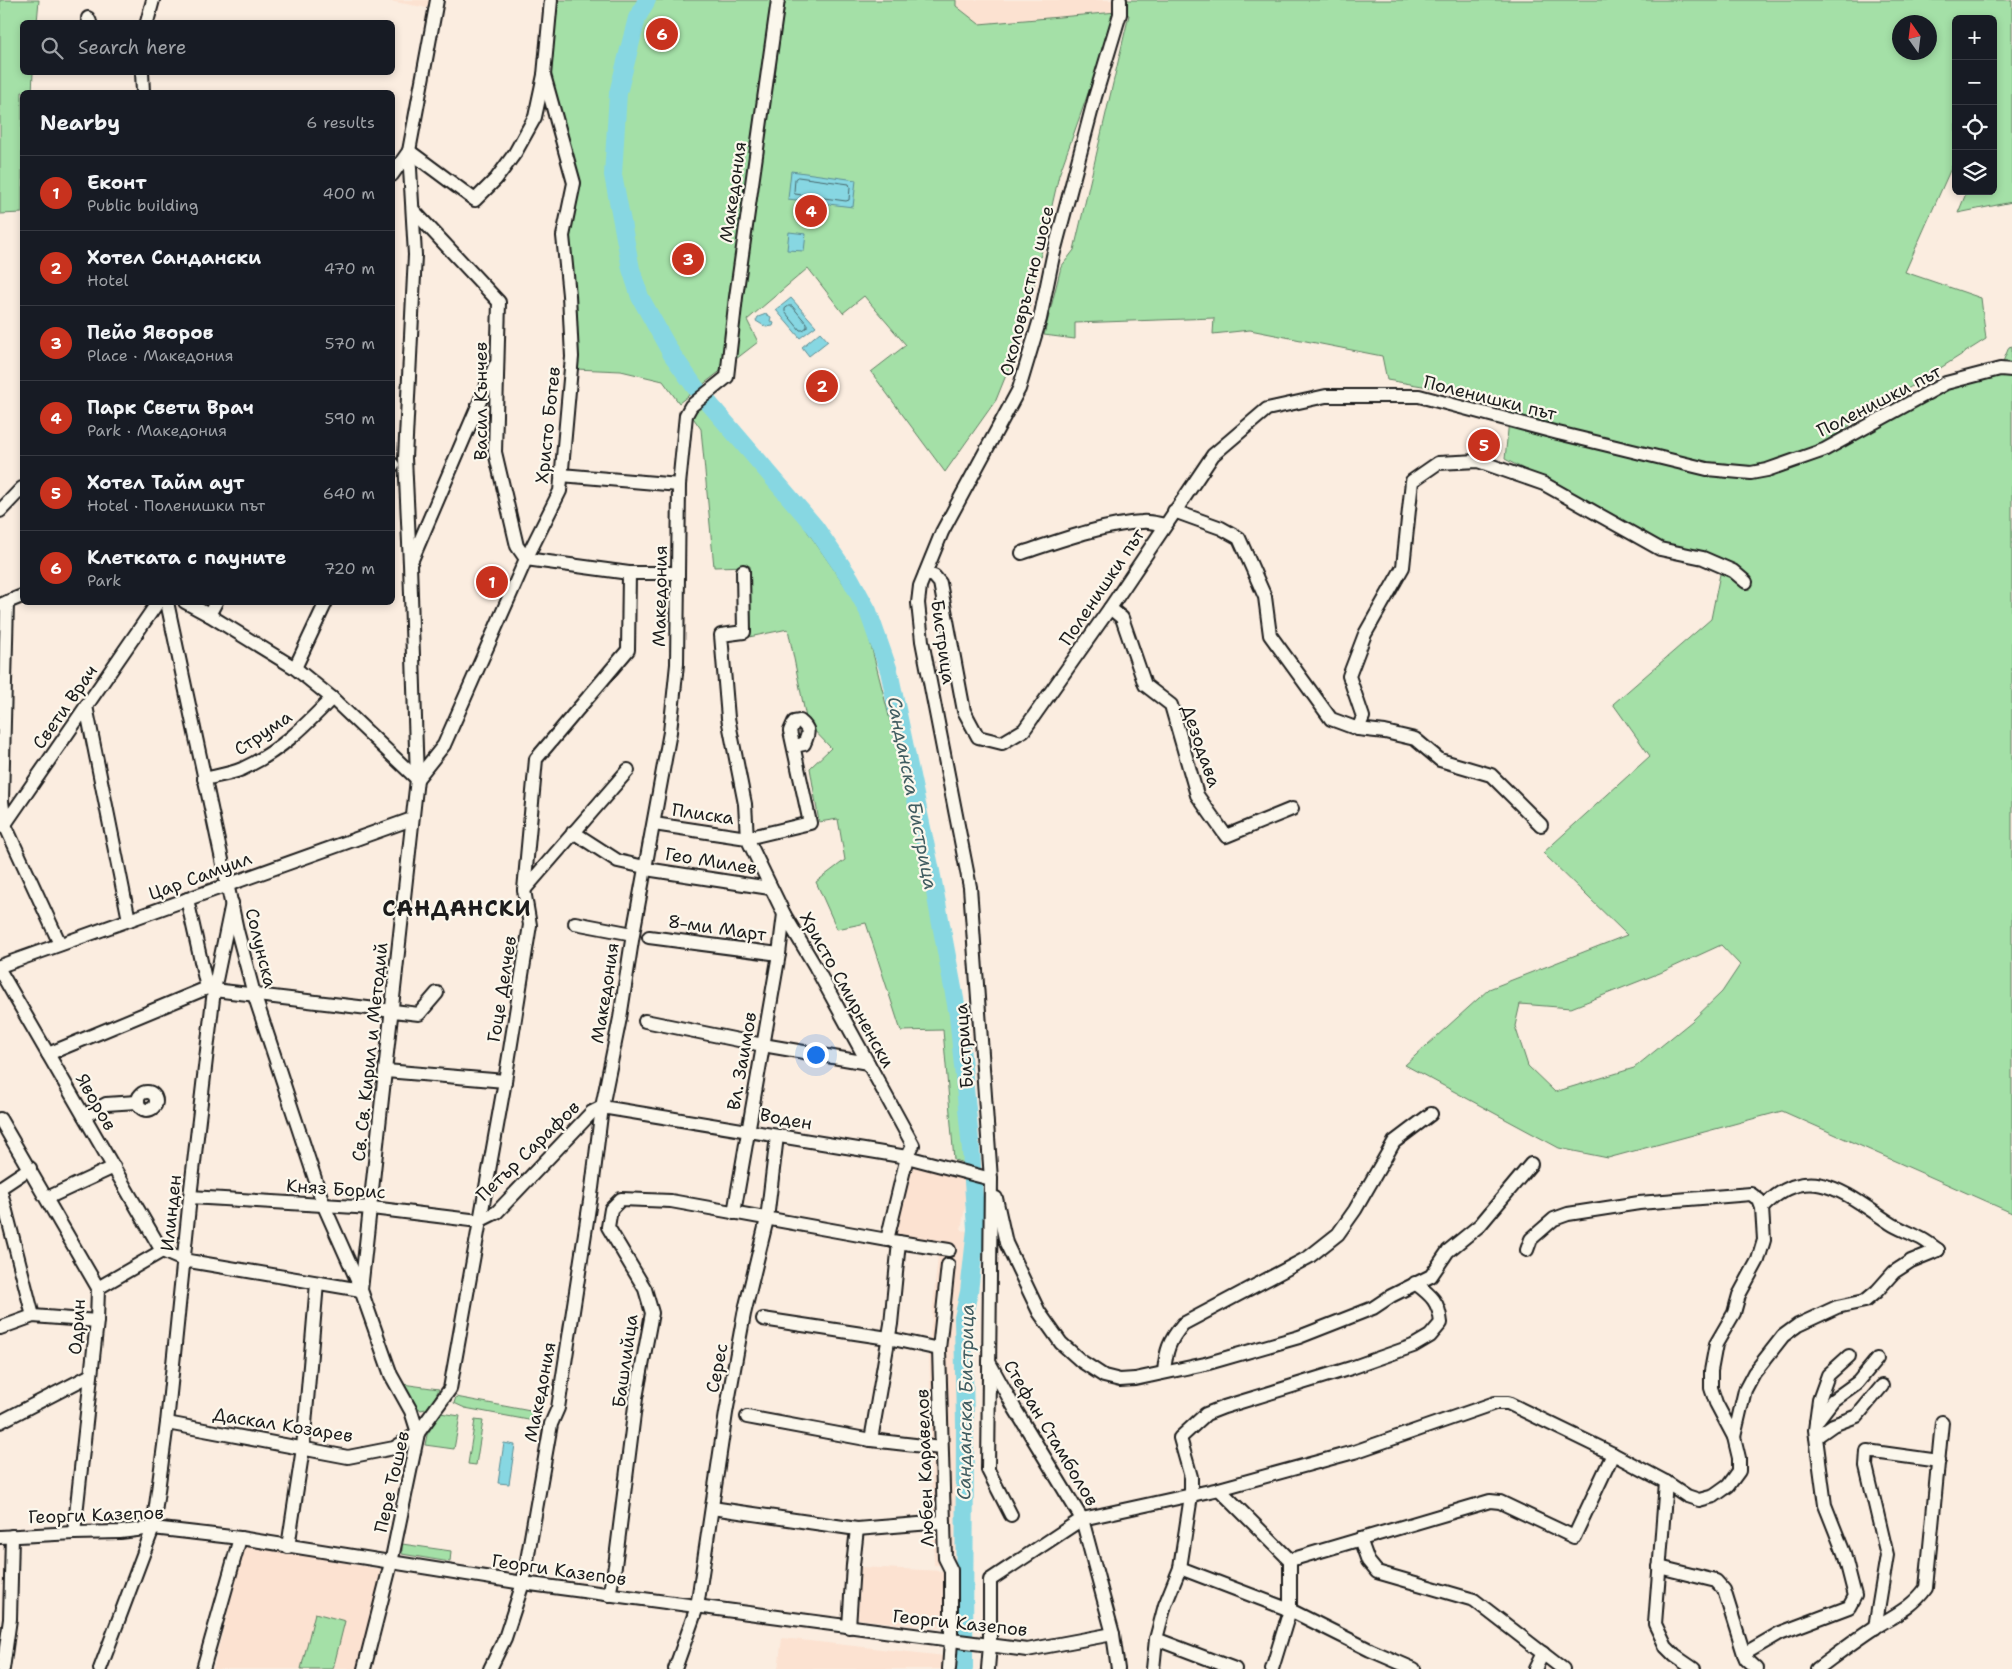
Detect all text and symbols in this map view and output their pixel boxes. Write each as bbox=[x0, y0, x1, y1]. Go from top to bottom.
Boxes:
pin: 6 bbox=[646, 15, 678, 53]
north arrow bbox=[1892, 15, 1937, 60]
map controls bbox=[1952, 15, 1997, 195]
button: + bbox=[1952, 15, 1997, 60]
search box bbox=[20, 20, 395, 75]
icon: search bbox=[38, 34, 66, 62]
text: Search here bbox=[78, 35, 187, 60]
button: − bbox=[1952, 60, 1997, 105]
button: locate bbox=[1952, 105, 1997, 150]
text: Nearby bbox=[40, 109, 120, 137]
text: 6 results bbox=[306, 112, 375, 133]
street label: Македония bbox=[714, 140, 752, 244]
button: layers bbox=[1952, 150, 1997, 195]
text: Еконт bbox=[87, 170, 147, 195]
text: 1 bbox=[52, 183, 60, 204]
text: 400 m bbox=[322, 183, 375, 204]
pin: 4 bbox=[795, 192, 827, 230]
text: Public building bbox=[87, 195, 199, 216]
street label: Околовръстно шосе bbox=[994, 203, 1060, 379]
pin: 3 bbox=[672, 240, 704, 278]
text: Хотел Сандански bbox=[87, 245, 261, 270]
text: 2 bbox=[50, 258, 62, 279]
text: 470 m bbox=[324, 258, 375, 279]
text: Hotel bbox=[87, 270, 128, 291]
text: Пейо Яворов bbox=[87, 320, 213, 345]
text: 3 bbox=[50, 333, 62, 354]
text: 570 m bbox=[325, 333, 375, 354]
street label: Васил Кънчев bbox=[469, 342, 493, 460]
text: Place · Македония bbox=[87, 345, 234, 366]
street label: Поленишки път bbox=[1813, 359, 1946, 443]
street label: Христо Ботев bbox=[530, 365, 566, 485]
pin: 2 bbox=[806, 367, 838, 405]
street label: Поленишки път bbox=[1421, 370, 1560, 426]
text: Парк Свети Врач bbox=[87, 395, 254, 420]
text: 4 bbox=[50, 408, 62, 429]
text: 590 m bbox=[325, 408, 375, 429]
text: Park · Македония bbox=[87, 420, 227, 441]
pin: 5 bbox=[1468, 426, 1500, 464]
text: Хотел Тайм аут bbox=[87, 470, 245, 495]
text: 5 bbox=[51, 483, 61, 504]
text: 640 m bbox=[323, 483, 375, 504]
text: Hotel · Поленишки път bbox=[87, 495, 265, 516]
street label: Поленишки път bbox=[1054, 523, 1151, 650]
text: Клетката с пауните bbox=[87, 545, 286, 570]
street label: Македония bbox=[647, 545, 673, 647]
text: 6 bbox=[50, 558, 62, 579]
text: 720 m bbox=[324, 558, 375, 579]
pin: 1 bbox=[476, 563, 508, 601]
text: Park bbox=[87, 570, 121, 591]
street label: Бистрица bbox=[925, 598, 961, 686]
street label: Свети Врач bbox=[27, 660, 103, 754]
water label: Санданска Бистрица bbox=[882, 694, 944, 892]
street label: Дезодава bbox=[1176, 702, 1226, 790]
street label: Струма bbox=[229, 705, 297, 761]
street label: Плиска bbox=[670, 798, 736, 830]
street label: Гео Милев bbox=[663, 842, 759, 880]
street label: Цар Самуил bbox=[145, 846, 255, 906]
district label: САНДАНСКИ bbox=[382, 894, 532, 923]
street label: Солунска bbox=[240, 906, 282, 990]
street label: Христо Смирненски bbox=[794, 908, 900, 1072]
street label: 8-ми Март bbox=[666, 909, 769, 947]
street label: Гоце Делчев bbox=[482, 934, 522, 1044]
street label: Св. Св. Кирил и Методий bbox=[347, 941, 393, 1163]
street label: Македония bbox=[585, 941, 625, 1045]
street label: Бистрица bbox=[949, 1003, 979, 1089]
street label: Вл. Заимов bbox=[722, 1010, 762, 1112]
your location bbox=[803, 1042, 829, 1068]
street label: Яворов bbox=[70, 1069, 122, 1135]
street label: Петър Сарафов bbox=[471, 1095, 585, 1207]
street label: Воден bbox=[758, 1103, 814, 1135]
street label: Илинден bbox=[155, 1174, 187, 1252]
street label: Княз Борис bbox=[285, 1174, 387, 1204]
street label: Одрин bbox=[63, 1298, 91, 1356]
water label: Санданска Бистрица bbox=[951, 1304, 980, 1500]
street label: Башлийца bbox=[607, 1313, 643, 1409]
street label: Македония bbox=[519, 1340, 561, 1444]
street label: Серес bbox=[700, 1341, 734, 1395]
street label: Стефан Стамболов bbox=[998, 1355, 1104, 1511]
street label: Любен Каравелов bbox=[910, 1388, 940, 1548]
street label: Даскал Козарев bbox=[211, 1402, 355, 1448]
street label: Пере Тошев bbox=[369, 1429, 415, 1535]
street label: Георги Казепов bbox=[28, 1501, 164, 1529]
street label: Георги Казепов bbox=[490, 1549, 628, 1591]
street label: Георги Казепов bbox=[891, 1604, 1029, 1642]

